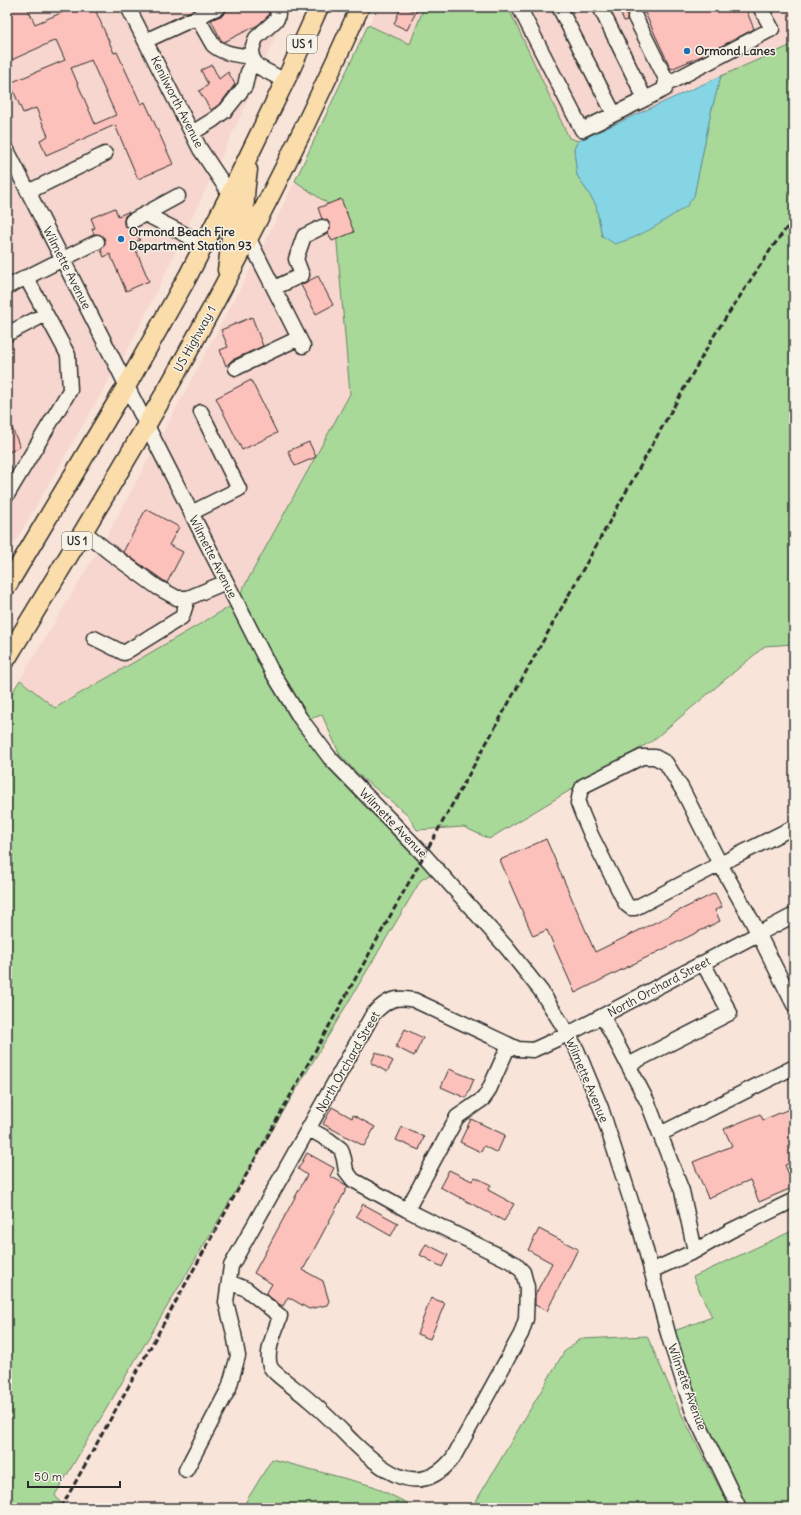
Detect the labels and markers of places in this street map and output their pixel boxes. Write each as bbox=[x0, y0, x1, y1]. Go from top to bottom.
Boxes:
place label: Ormond Lanes bbox=[695, 43, 776, 58]
marker: Ormond Lanes bbox=[682, 46, 692, 56]
place label: Ormond Beach Fire Department Station 93 bbox=[129, 224, 252, 254]
marker: Ormond Beach Fire Department Station 93 bbox=[116, 234, 126, 244]

